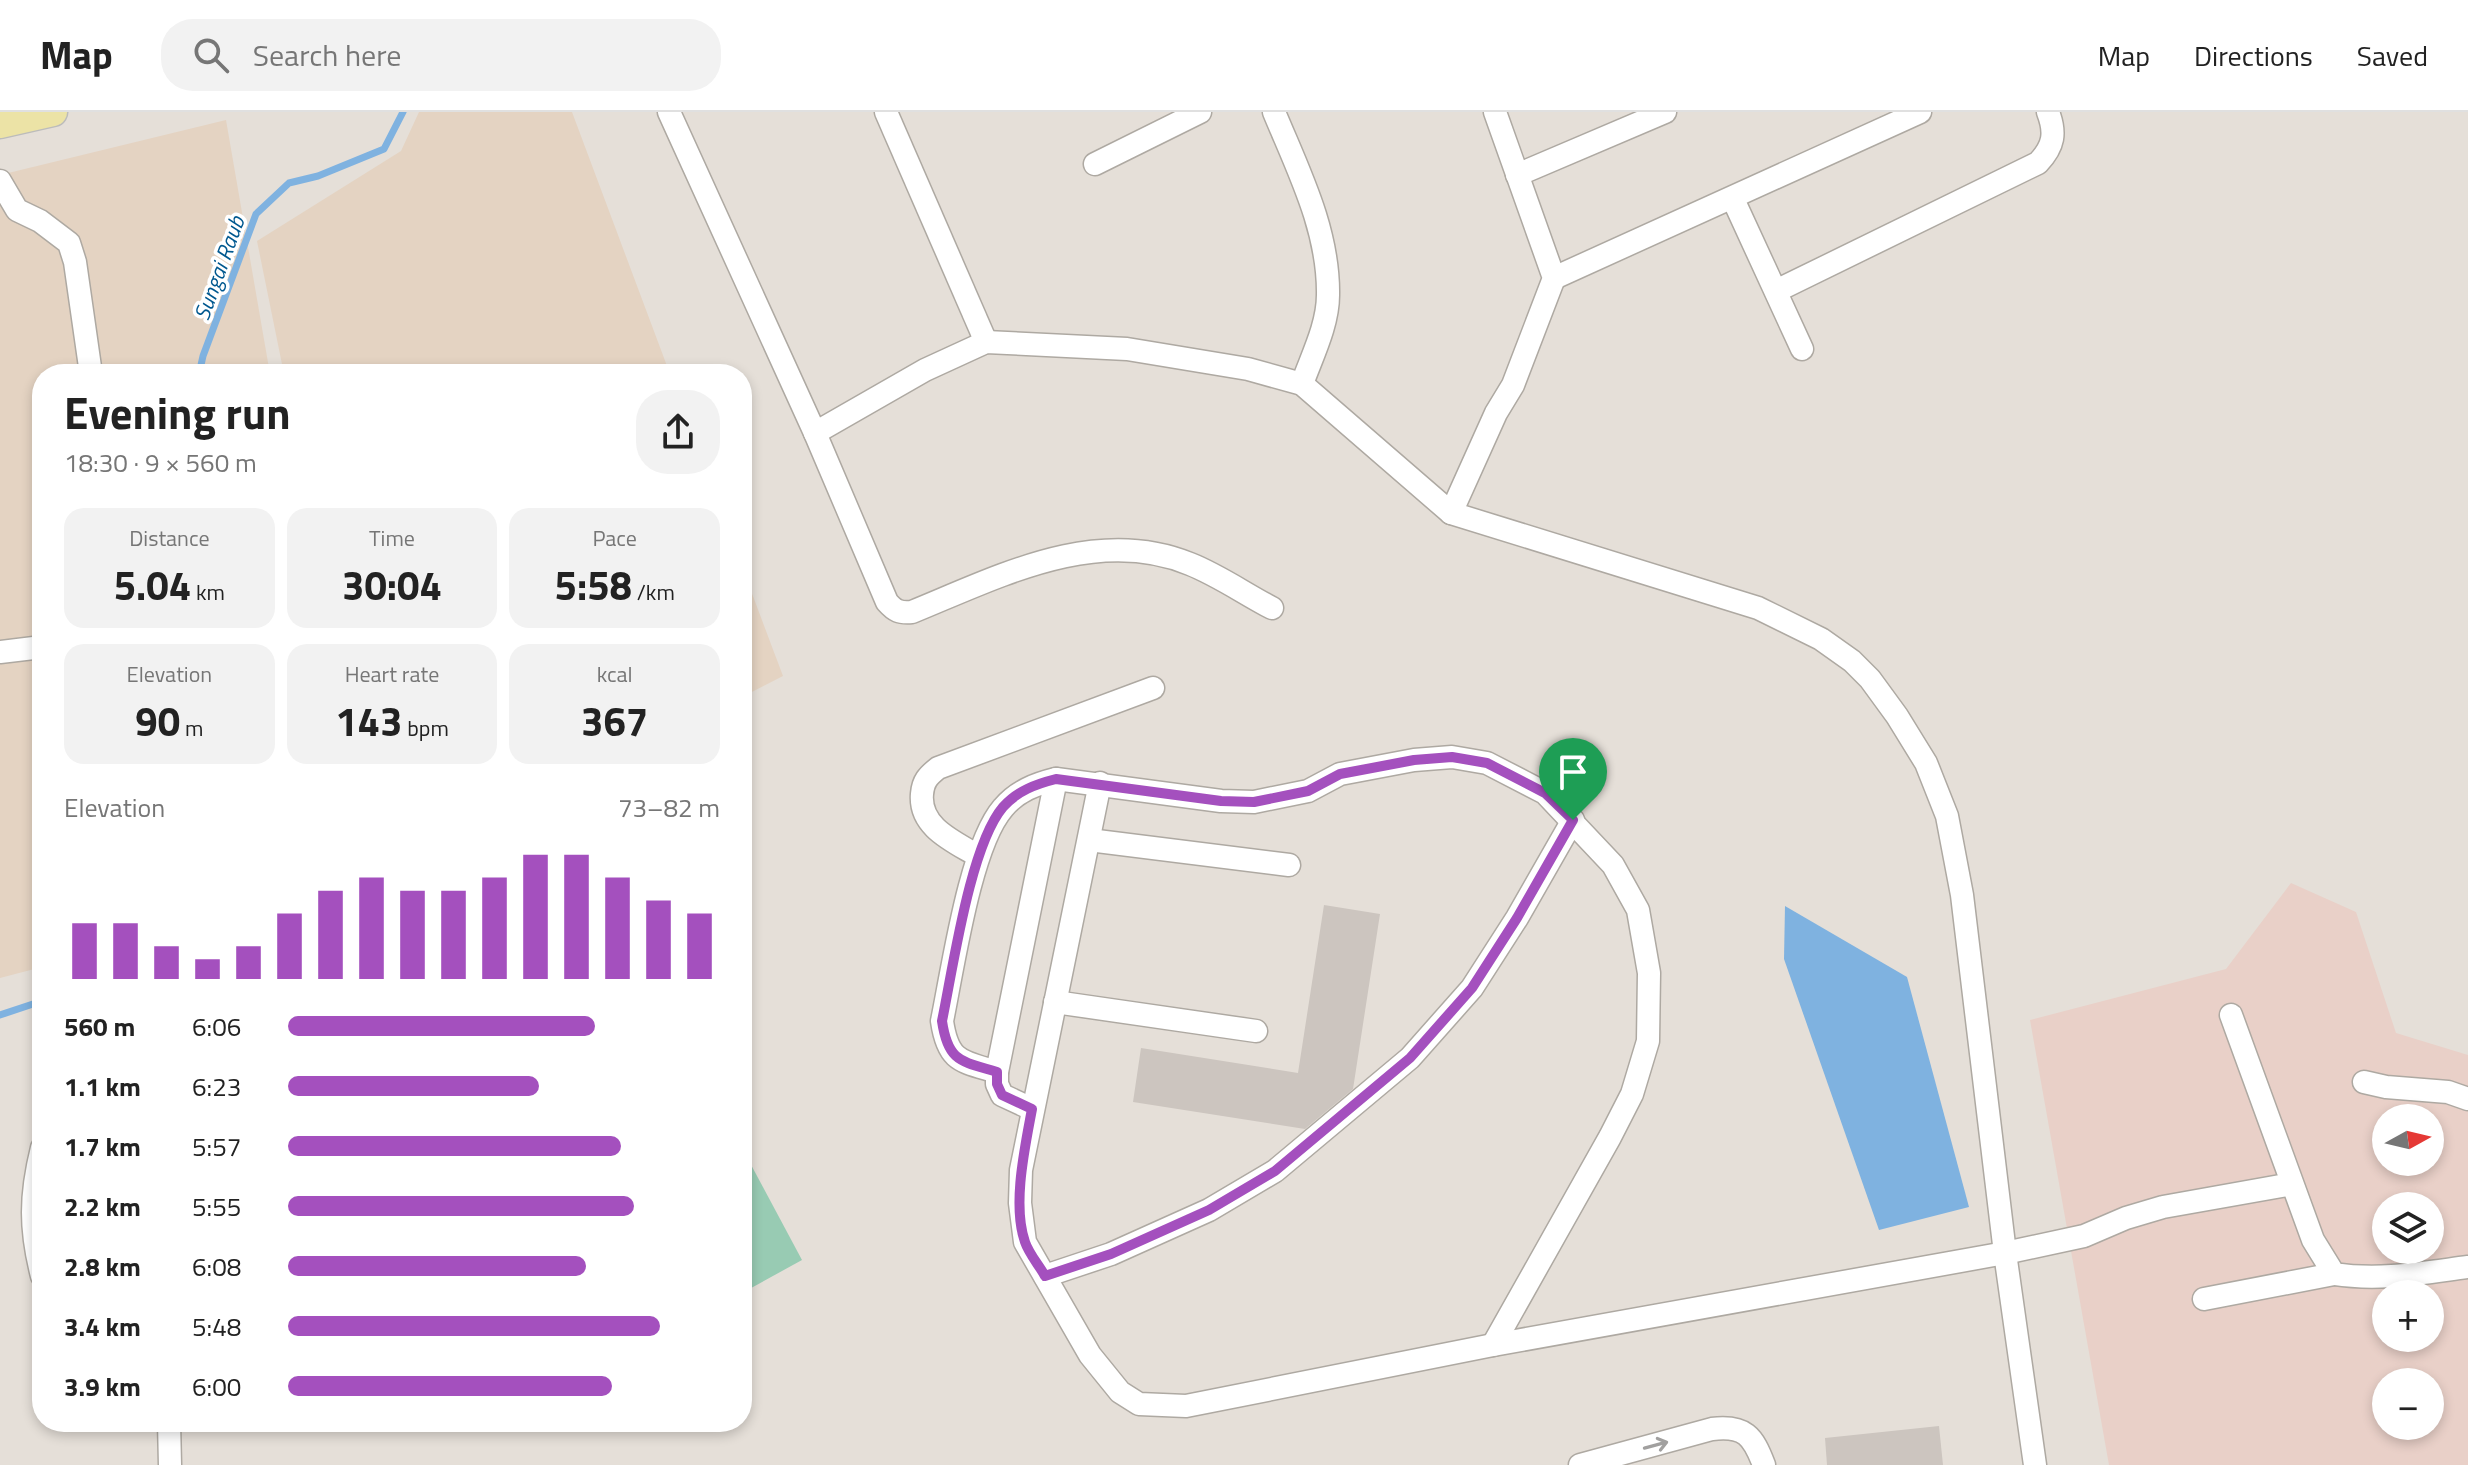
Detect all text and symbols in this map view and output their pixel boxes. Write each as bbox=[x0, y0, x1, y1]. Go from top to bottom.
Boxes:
search box bbox=[161, 19, 721, 91]
text: Map bbox=[40, 26, 113, 84]
text: Search here bbox=[253, 32, 402, 78]
icon: search bbox=[189, 33, 233, 77]
text: Map bbox=[2098, 34, 2150, 77]
text: Directions bbox=[2194, 34, 2313, 77]
text: Saved bbox=[2357, 34, 2428, 77]
water label: Sungai Raub bbox=[184, 210, 254, 325]
text: Evening run bbox=[64, 379, 291, 446]
button: share bbox=[636, 390, 720, 474]
text: 18:30 · 9 × 560 m bbox=[64, 443, 257, 482]
text: Distance bbox=[129, 521, 210, 555]
text: Time bbox=[369, 521, 415, 555]
text: Pace bbox=[592, 521, 637, 555]
text: 5.04 bbox=[114, 555, 191, 616]
text: 30:04 bbox=[342, 555, 442, 616]
text: 5:58 bbox=[555, 555, 632, 616]
text: km bbox=[191, 575, 225, 609]
text: /km bbox=[632, 575, 675, 609]
text: Elevation bbox=[127, 657, 212, 691]
text: Heart rate bbox=[345, 657, 439, 691]
text: kcal bbox=[597, 657, 633, 691]
text: 90 bbox=[135, 691, 180, 752]
text: 143 bbox=[335, 691, 402, 752]
text: 367 bbox=[581, 691, 648, 752]
text: m bbox=[180, 711, 203, 745]
text: bpm bbox=[402, 711, 449, 745]
pin bbox=[1539, 738, 1607, 820]
icon: arrive bbox=[1551, 750, 1595, 794]
text: Elevation bbox=[64, 788, 165, 827]
text: 73–82 m bbox=[618, 788, 720, 827]
text: 560 m bbox=[64, 1007, 135, 1046]
text: 6:06 bbox=[192, 1007, 241, 1046]
text: 1.1 km bbox=[64, 1067, 141, 1106]
text: 6:23 bbox=[192, 1067, 241, 1106]
north arrow bbox=[2372, 1104, 2444, 1176]
map controls bbox=[2372, 1104, 2444, 1440]
text: 1.7 km bbox=[64, 1127, 141, 1166]
text: 5:57 bbox=[192, 1127, 241, 1166]
text: 2.2 km bbox=[64, 1187, 141, 1226]
text: 5:55 bbox=[192, 1187, 241, 1226]
button: layers bbox=[2372, 1192, 2444, 1264]
text: 2.8 km bbox=[64, 1247, 141, 1286]
text: 6:08 bbox=[192, 1247, 241, 1286]
button: + bbox=[2372, 1280, 2444, 1352]
text: 3.4 km bbox=[64, 1307, 141, 1346]
text: 5:48 bbox=[192, 1307, 241, 1346]
text: 3.9 km bbox=[64, 1367, 141, 1406]
text: 6:00 bbox=[192, 1367, 241, 1406]
button: − bbox=[2372, 1368, 2444, 1440]
one-way arrow bbox=[1642, 1436, 1668, 1451]

